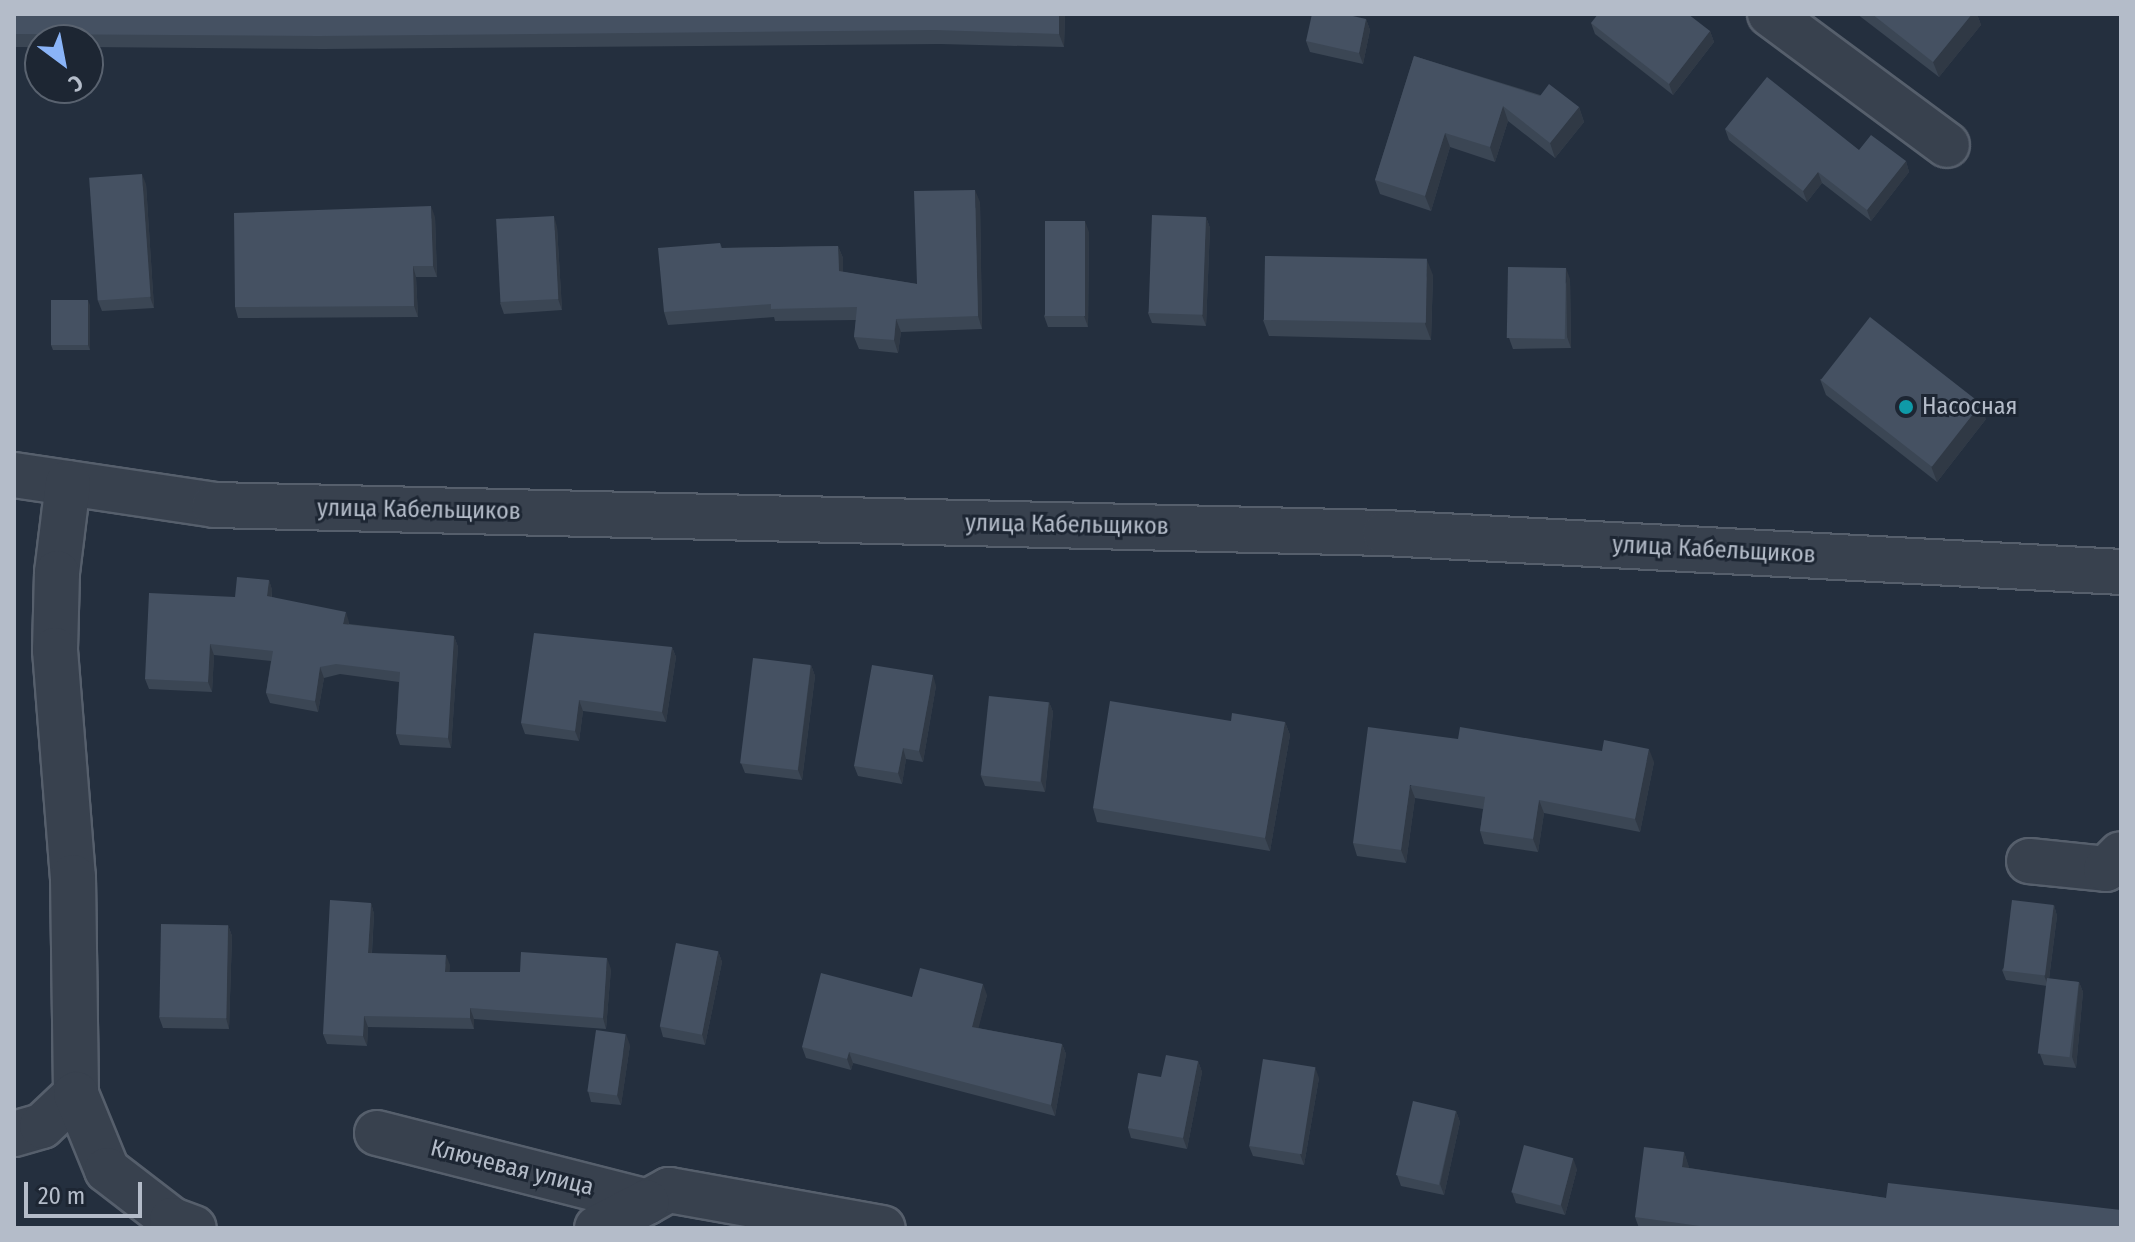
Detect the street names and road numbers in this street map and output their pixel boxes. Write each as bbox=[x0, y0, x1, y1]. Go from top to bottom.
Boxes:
street label: улица Кабельщиков bbox=[317, 494, 521, 526]
street label: улица Кабельщиков bbox=[965, 509, 1169, 541]
street label: улица Кабельщиков bbox=[1612, 530, 1816, 570]
street label: Ключевая улица bbox=[427, 1134, 597, 1202]

